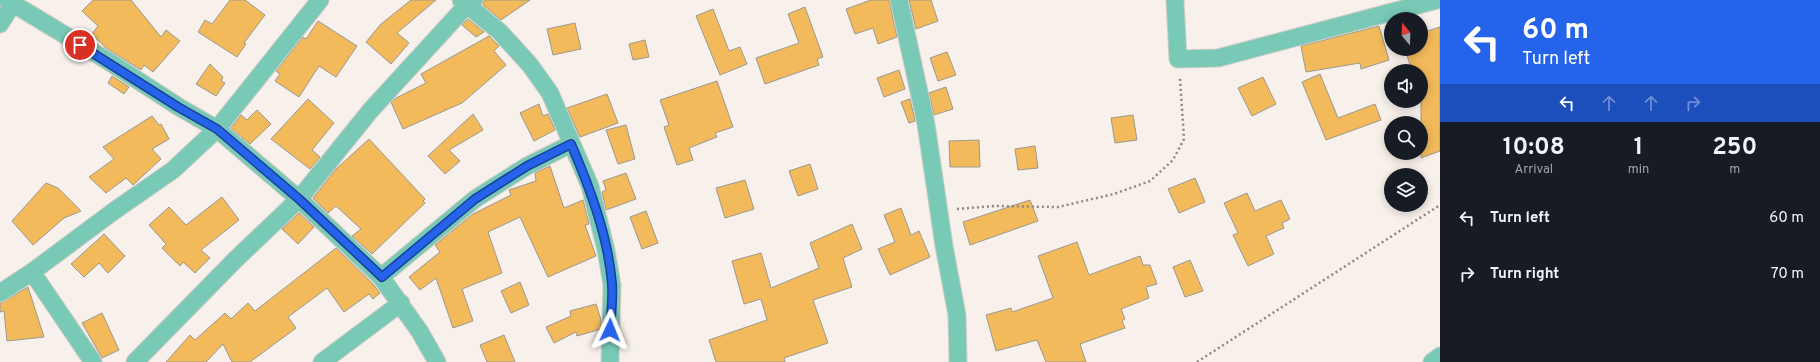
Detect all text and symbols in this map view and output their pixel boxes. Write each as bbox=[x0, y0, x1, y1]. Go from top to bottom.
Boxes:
north arrow bbox=[1384, 12, 1428, 56]
map controls bbox=[1384, 12, 1428, 212]
text: 60 m bbox=[1522, 13, 1589, 49]
icon: left bbox=[1456, 16, 1508, 68]
pin bbox=[63, 28, 97, 62]
icon: arrive bbox=[69, 34, 91, 56]
text: Turn left bbox=[1522, 48, 1590, 71]
button: sound bbox=[1384, 64, 1428, 108]
icon: left bbox=[1556, 92, 1578, 114]
icon: ahead bbox=[1598, 92, 1620, 114]
icon: ahead bbox=[1640, 92, 1662, 114]
icon: right bbox=[1682, 92, 1704, 114]
button: search bbox=[1384, 116, 1428, 160]
text: 10:08 bbox=[1503, 133, 1565, 163]
text: 1 bbox=[1634, 133, 1643, 163]
text: 250 bbox=[1712, 133, 1757, 163]
text: Arrival bbox=[1514, 162, 1553, 178]
text: min bbox=[1628, 162, 1649, 178]
text: m bbox=[1729, 162, 1740, 178]
button: layers bbox=[1384, 168, 1428, 212]
icon: left bbox=[1456, 207, 1478, 229]
text: Turn left bbox=[1490, 209, 1550, 228]
text: 60 m bbox=[1769, 209, 1804, 228]
icon: right bbox=[1456, 263, 1478, 285]
text: Turn right bbox=[1490, 265, 1559, 284]
text: 70 m bbox=[1771, 265, 1804, 284]
position arrow bbox=[589, 309, 631, 351]

